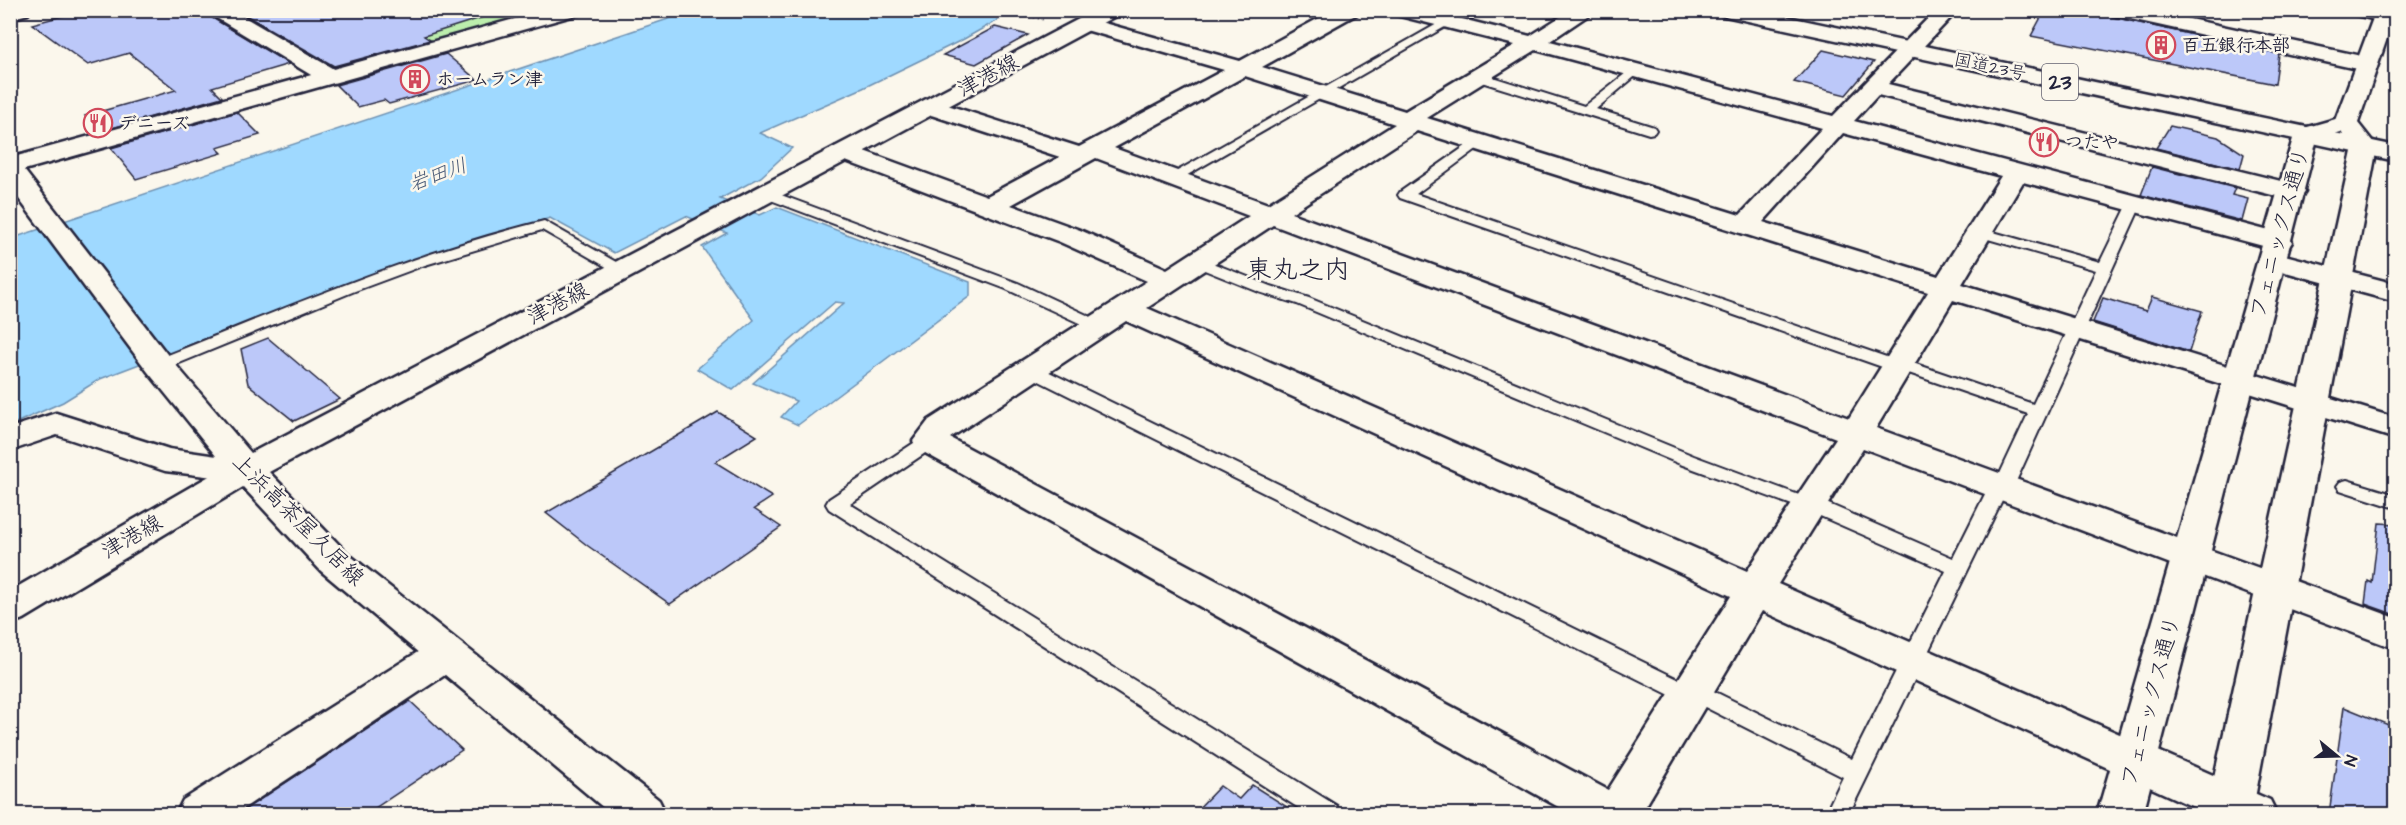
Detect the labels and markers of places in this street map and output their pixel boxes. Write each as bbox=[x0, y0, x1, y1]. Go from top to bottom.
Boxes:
building icon: 百五銀行本部 bbox=[2145, 29, 2177, 61]
place label: 百五銀行本部 bbox=[2182, 33, 2290, 58]
building icon: ホームラン津 bbox=[399, 63, 431, 95]
place label: ホームラン津 bbox=[436, 67, 543, 92]
restaurant icon: デニーズ bbox=[82, 107, 114, 139]
place label: デニーズ bbox=[119, 111, 189, 136]
restaurant icon: つたや bbox=[2028, 126, 2060, 158]
place label: つたや bbox=[2065, 130, 2119, 155]

